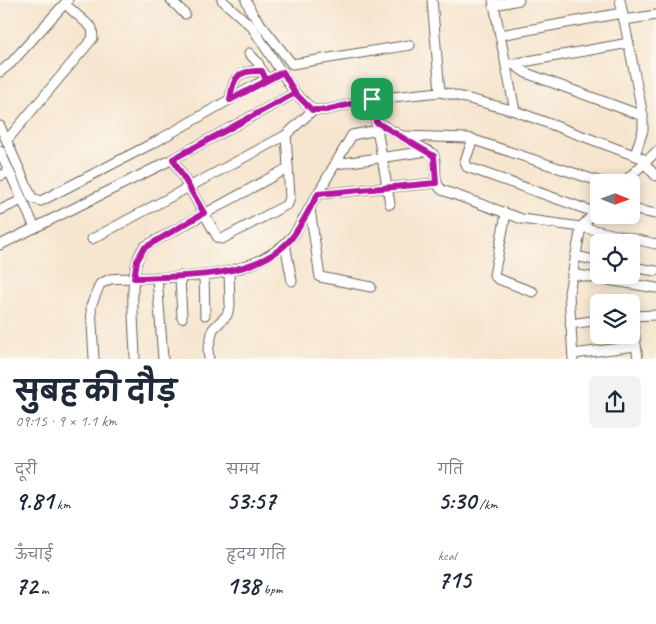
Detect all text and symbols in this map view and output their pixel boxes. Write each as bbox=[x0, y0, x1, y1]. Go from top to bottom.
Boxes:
pin bbox=[351, 78, 393, 120]
icon: arrive bbox=[358, 85, 386, 113]
north arrow bbox=[590, 174, 640, 224]
map controls bbox=[590, 174, 640, 344]
button: locate bbox=[590, 234, 640, 284]
button: layers bbox=[590, 294, 640, 344]
text: सुबह की दौड़ bbox=[15, 374, 177, 409]
button: share bbox=[589, 376, 641, 428]
text: 09:15 · 9 × 1.1 km bbox=[15, 411, 117, 431]
text: दूरी bbox=[15, 461, 37, 478]
text: समय bbox=[226, 461, 260, 478]
text: गति bbox=[438, 461, 463, 478]
text: 9.81 bbox=[15, 485, 53, 517]
text: 53:57 bbox=[226, 485, 275, 517]
text: 5:30 bbox=[438, 485, 476, 517]
text: km bbox=[53, 496, 70, 513]
text: /km bbox=[476, 496, 498, 513]
text: ऊँचाई bbox=[15, 546, 53, 563]
text: हृदय गति bbox=[226, 546, 286, 563]
text: kcal bbox=[438, 547, 456, 564]
text: 715 bbox=[438, 564, 471, 596]
text: 72 bbox=[15, 570, 37, 602]
text: 138 bbox=[226, 570, 260, 602]
text: m bbox=[37, 581, 49, 598]
text: bpm bbox=[260, 581, 283, 598]

